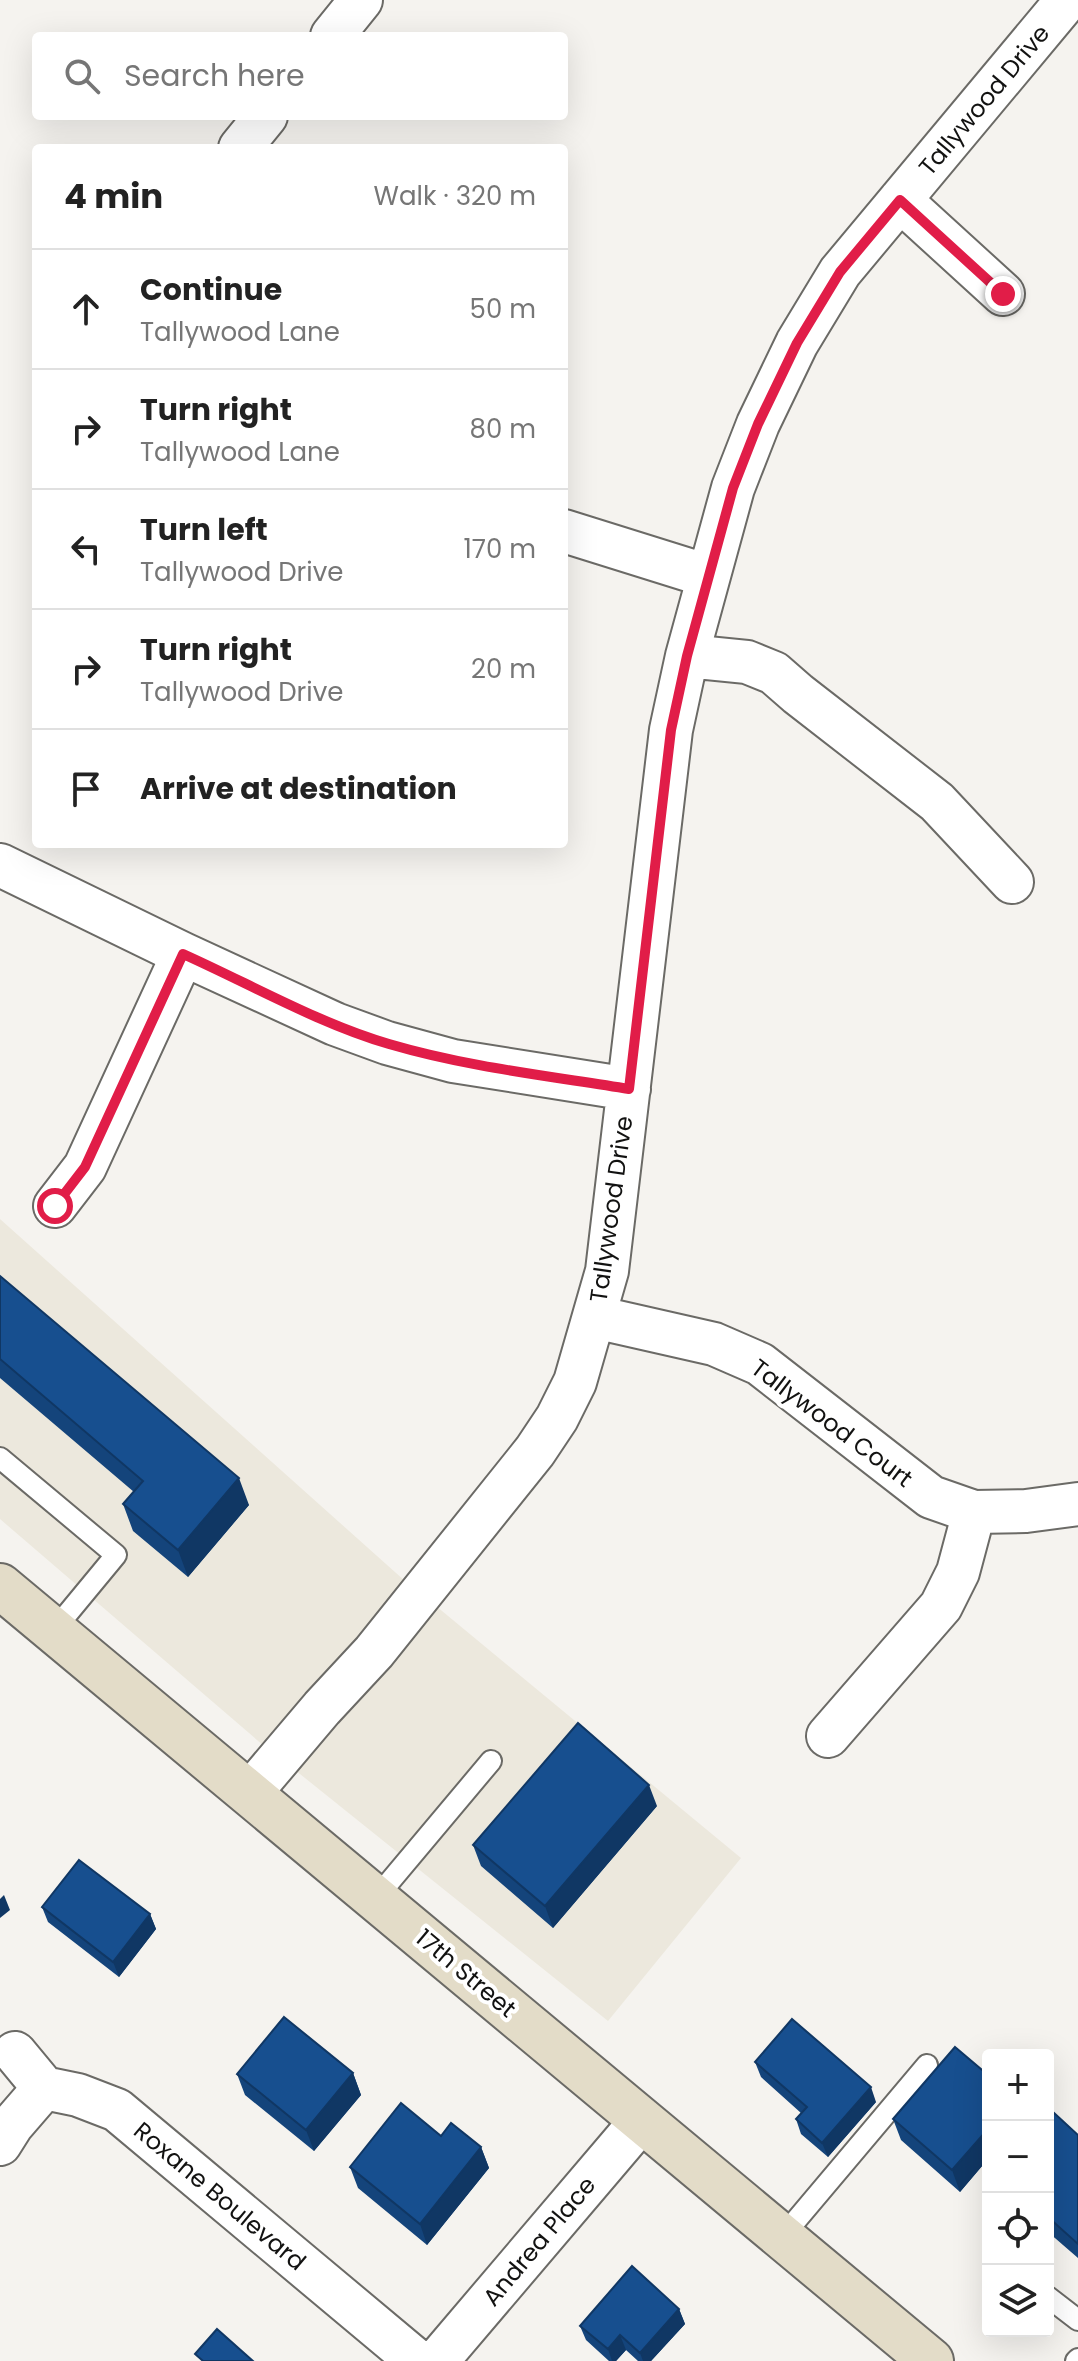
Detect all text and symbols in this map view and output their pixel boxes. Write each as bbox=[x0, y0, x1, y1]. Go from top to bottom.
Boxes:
street label: Tallywood Drive bbox=[911, 17, 1057, 183]
search box bbox=[32, 32, 568, 120]
icon: search bbox=[60, 54, 104, 98]
text: Search here bbox=[124, 54, 305, 97]
text: 4 min bbox=[64, 172, 163, 220]
text: Walk · 320 m bbox=[374, 178, 536, 214]
text: Continue bbox=[140, 268, 282, 311]
route end bbox=[985, 276, 1021, 312]
icon: ahead bbox=[64, 287, 108, 331]
text: 50 m bbox=[470, 291, 536, 327]
text: Tallywood Lane bbox=[140, 314, 340, 350]
text: Turn right bbox=[140, 388, 292, 431]
icon: right bbox=[64, 407, 108, 451]
text: 80 m bbox=[470, 411, 536, 447]
text: Tallywood Lane bbox=[140, 434, 340, 470]
text: Turn left bbox=[140, 508, 268, 551]
icon: left bbox=[64, 527, 108, 571]
text: 170 m bbox=[463, 531, 536, 567]
text: Tallywood Drive bbox=[140, 554, 343, 590]
text: Turn right bbox=[140, 628, 292, 671]
icon: right bbox=[64, 647, 108, 691]
text: 20 m bbox=[471, 651, 536, 687]
text: Tallywood Drive bbox=[140, 674, 343, 710]
icon: arrive bbox=[64, 767, 108, 811]
text: Arrive at destination bbox=[140, 767, 457, 810]
street label: Tallywood Drive bbox=[582, 1114, 640, 1304]
route start bbox=[37, 1188, 73, 1224]
street label: Tallywood Court bbox=[744, 1351, 920, 1495]
street label: 17th Street bbox=[409, 1921, 523, 2025]
map controls bbox=[982, 2049, 1054, 2337]
button: + bbox=[982, 2049, 1054, 2121]
street label: Roxane Boulevard bbox=[127, 2114, 313, 2278]
button: − bbox=[982, 2121, 1054, 2193]
street label: Andrea Place bbox=[475, 2169, 603, 2313]
button: locate bbox=[982, 2193, 1054, 2265]
button: layers bbox=[982, 2265, 1054, 2337]

